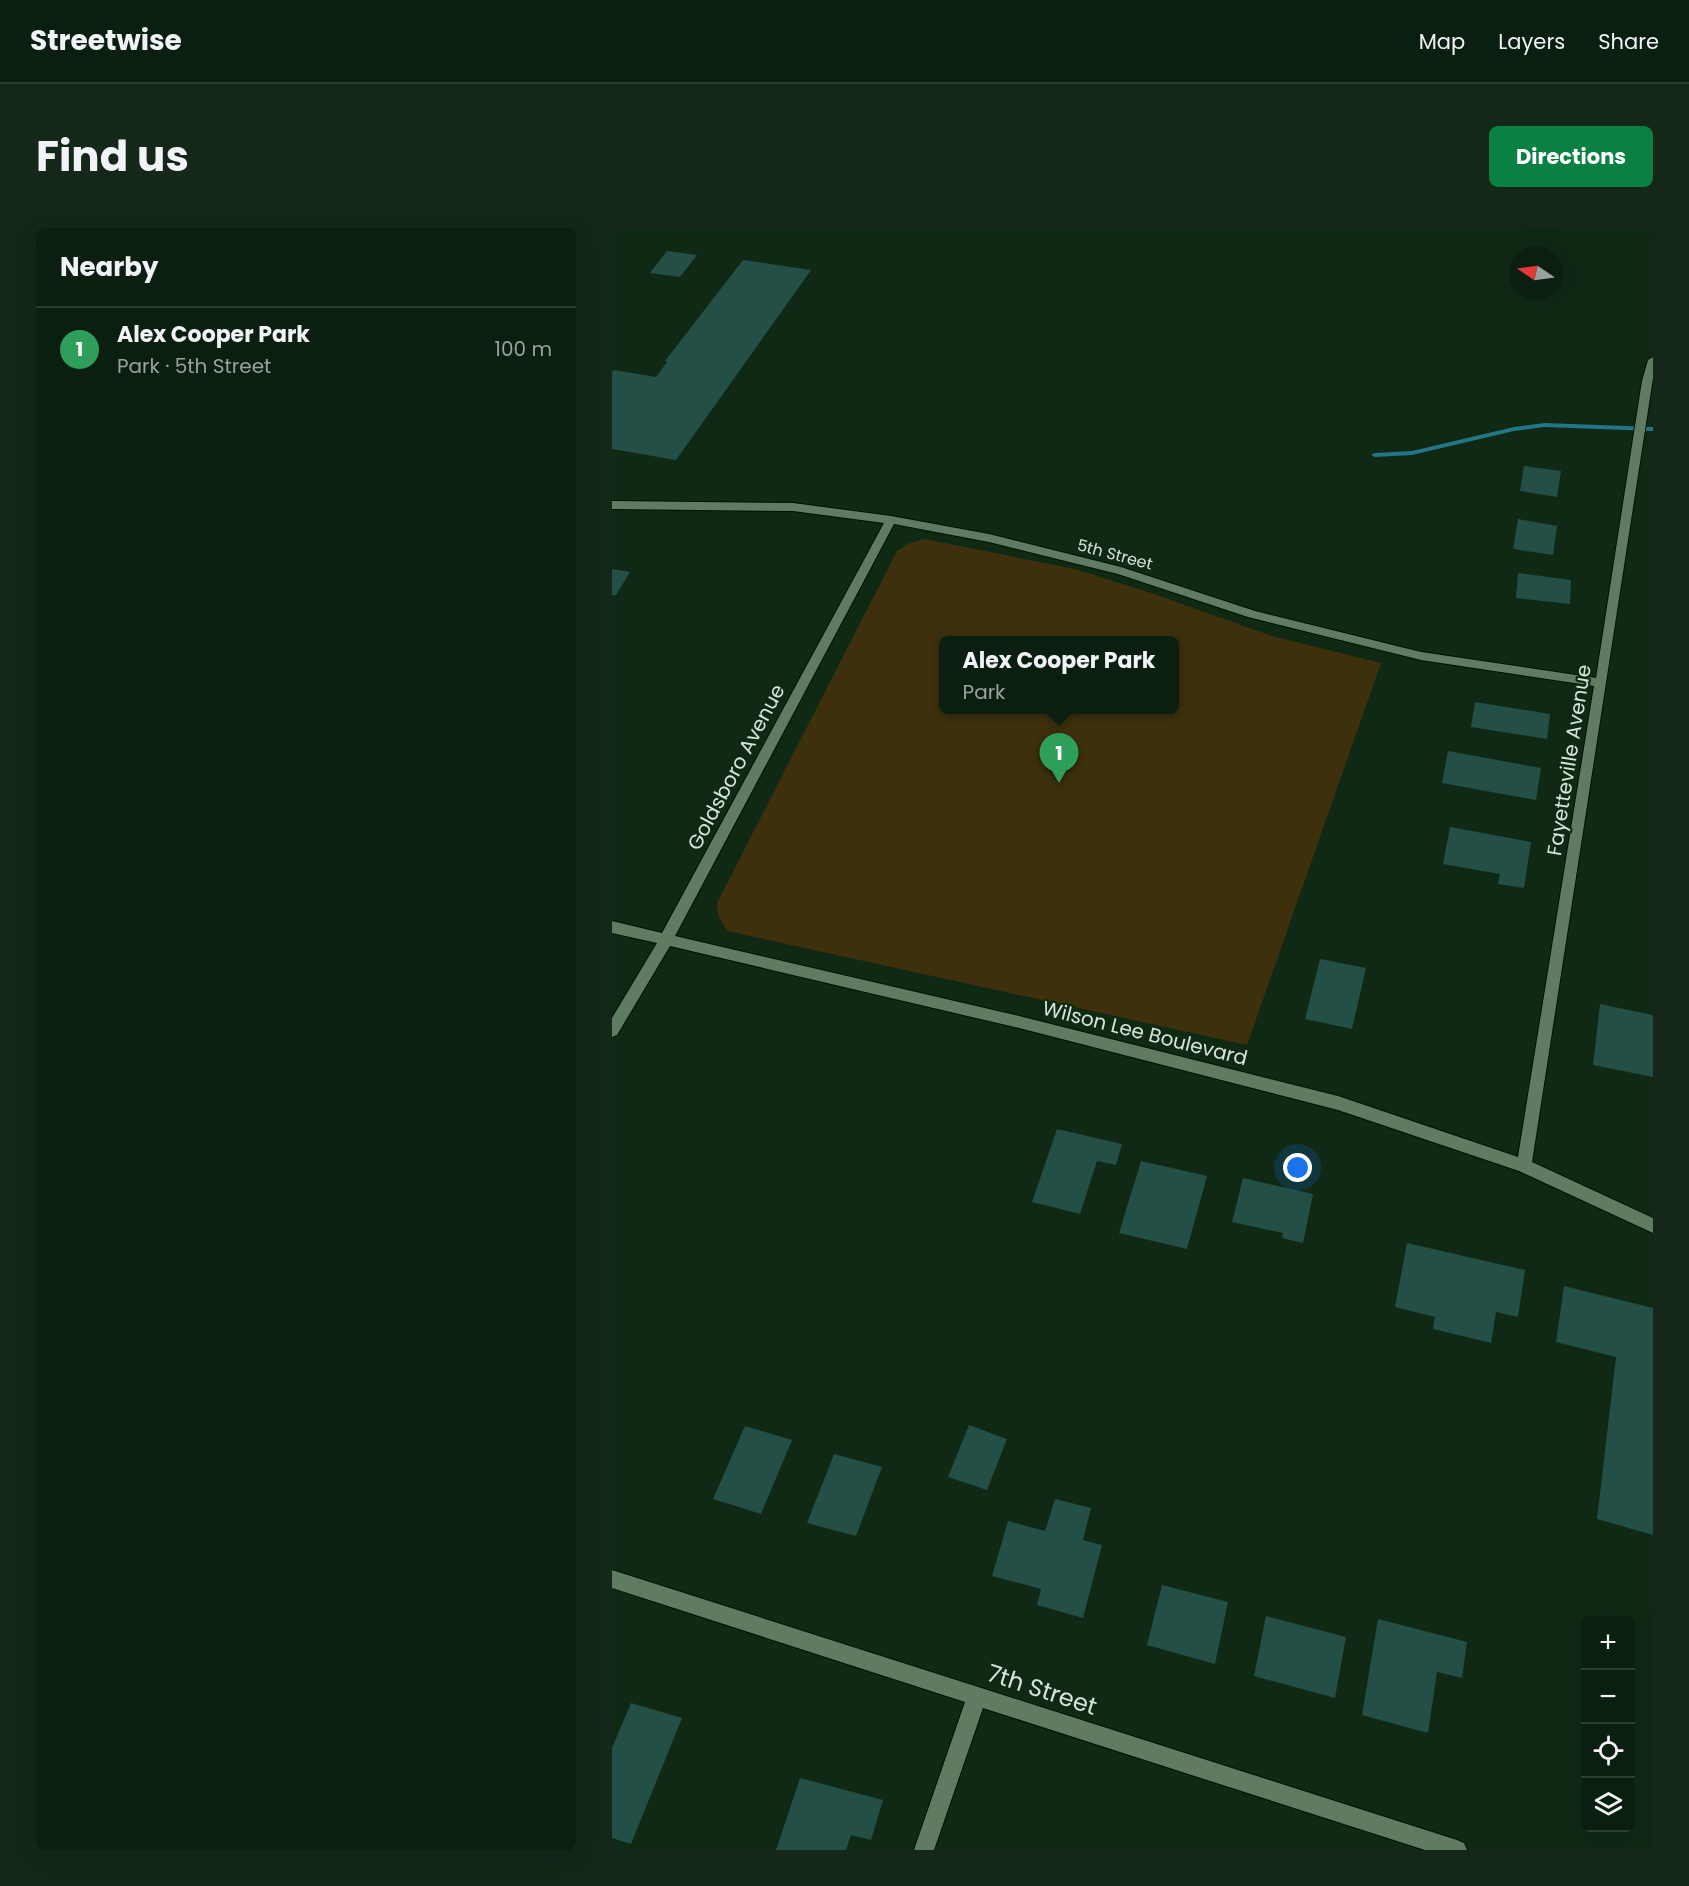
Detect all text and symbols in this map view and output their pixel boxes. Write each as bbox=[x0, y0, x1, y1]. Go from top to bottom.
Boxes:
text: Streetwise bbox=[30, 21, 182, 60]
text: Map bbox=[1419, 27, 1465, 56]
text: Layers bbox=[1498, 27, 1565, 56]
text: Share bbox=[1598, 27, 1659, 56]
button: Directions bbox=[1489, 126, 1653, 187]
text: Find us bbox=[36, 127, 189, 186]
north arrow bbox=[1509, 246, 1563, 300]
text: Nearby bbox=[60, 249, 158, 285]
text: Alex Cooper Park bbox=[117, 319, 310, 350]
text: 1 bbox=[76, 335, 83, 363]
text: 100 m bbox=[495, 335, 552, 363]
text: Park · 5th Street bbox=[117, 352, 271, 380]
street label: 5th Street bbox=[1075, 533, 1155, 576]
popup bbox=[939, 636, 1179, 714]
text: Alex Cooper Park bbox=[963, 645, 1155, 676]
street label: Fayetteville Avenue bbox=[1540, 662, 1598, 858]
text: Park bbox=[963, 678, 1005, 706]
street label: Goldsboro Avenue bbox=[680, 679, 792, 855]
pin: 1 bbox=[1040, 734, 1078, 783]
street label: Wilson Lee Boulevard bbox=[1040, 994, 1250, 1072]
your location bbox=[1283, 1153, 1312, 1182]
map controls bbox=[1581, 1616, 1635, 1832]
button: + bbox=[1581, 1616, 1635, 1670]
street label: 7th Street bbox=[983, 1656, 1101, 1723]
button: − bbox=[1581, 1670, 1635, 1724]
button: locate bbox=[1581, 1724, 1635, 1778]
button: layers bbox=[1581, 1778, 1635, 1832]

